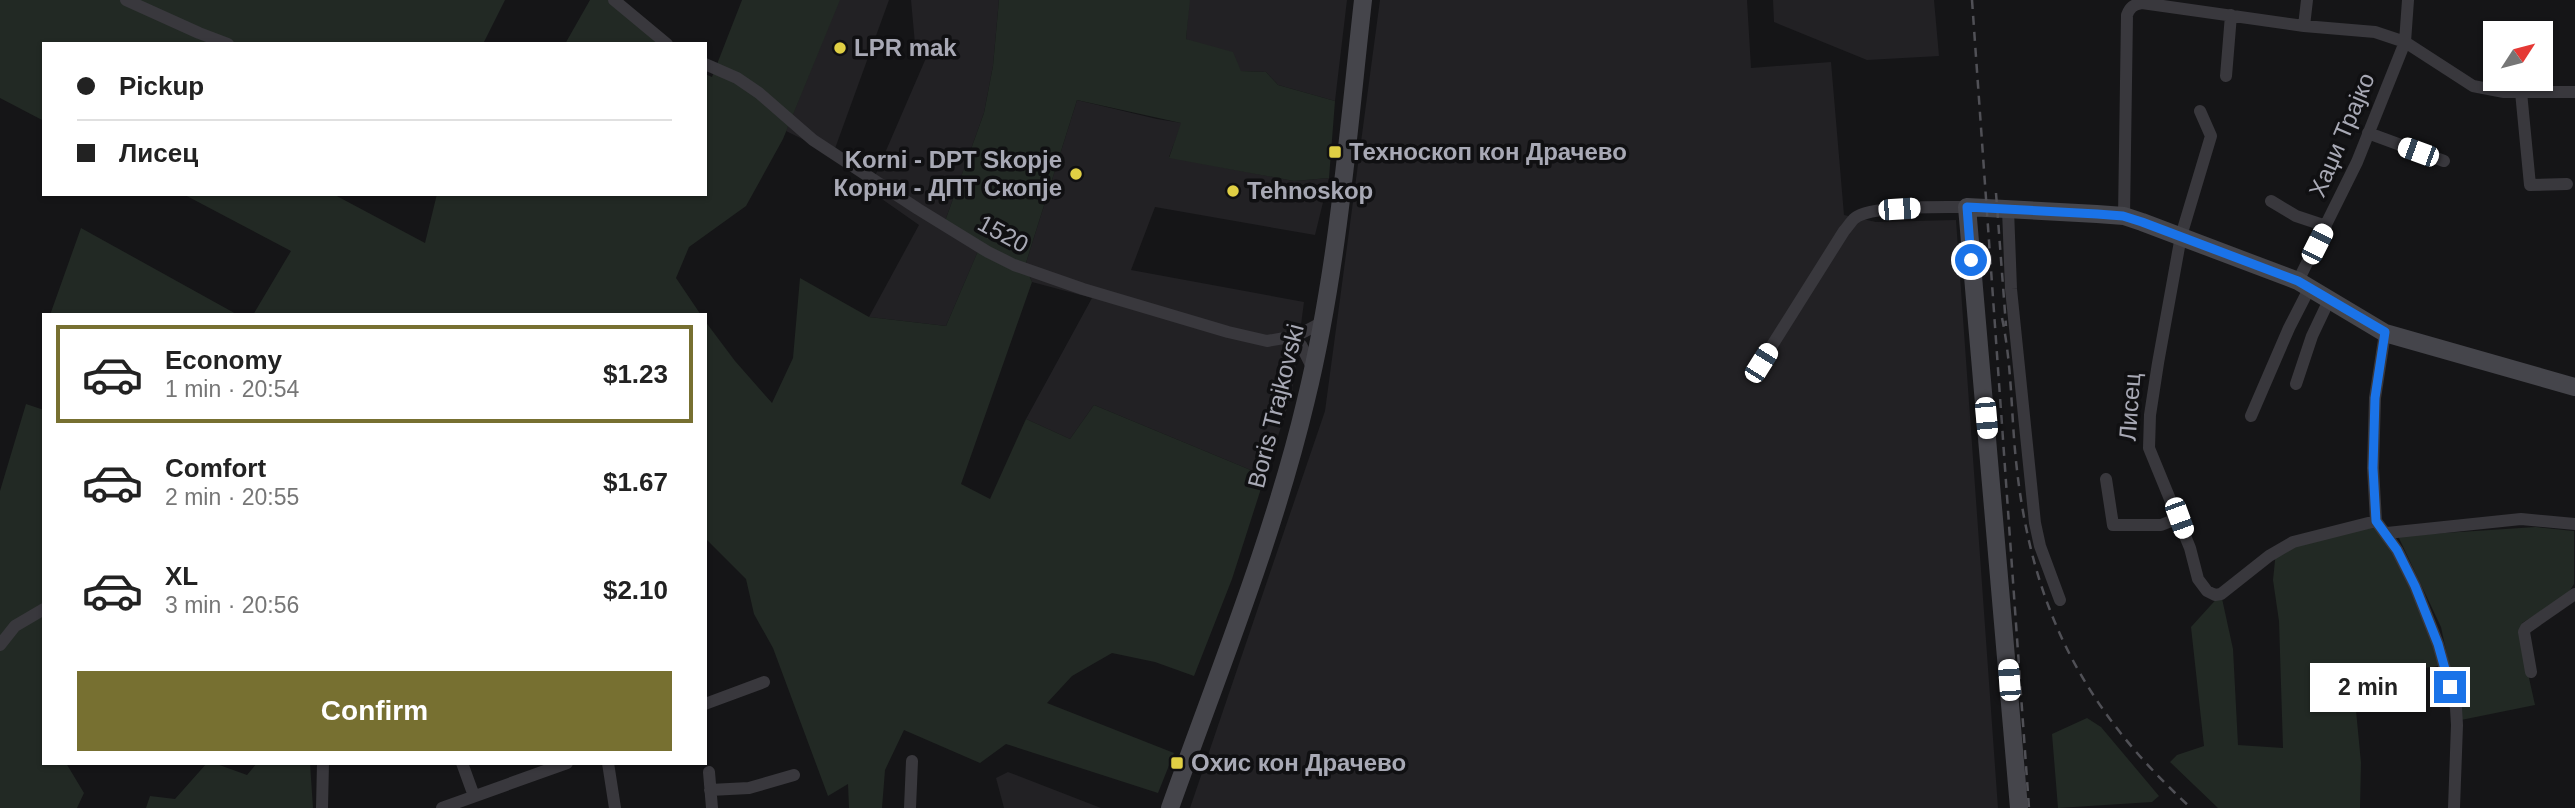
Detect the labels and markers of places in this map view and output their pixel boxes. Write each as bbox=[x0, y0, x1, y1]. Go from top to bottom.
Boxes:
place label: LPR mak bbox=[854, 34, 957, 61]
marker: LPR mak bbox=[832, 40, 848, 56]
place label: Техноскоп кон Драчево bbox=[1349, 138, 1627, 165]
marker: Техноскоп кон Драчево bbox=[1327, 144, 1343, 160]
place label: Korni - DPT Skopje Корни - ДПТ Скопје bbox=[834, 146, 1062, 201]
marker: Korni - DPT Skopje Корни - ДПТ Скопје bbox=[1068, 166, 1084, 182]
place label: Tehnoskop bbox=[1247, 177, 1373, 204]
marker: Tehnoskop bbox=[1225, 183, 1241, 199]
place label: Охис кон Драчево bbox=[1191, 749, 1406, 776]
marker: Охис кон Драчево bbox=[1169, 755, 1185, 771]

